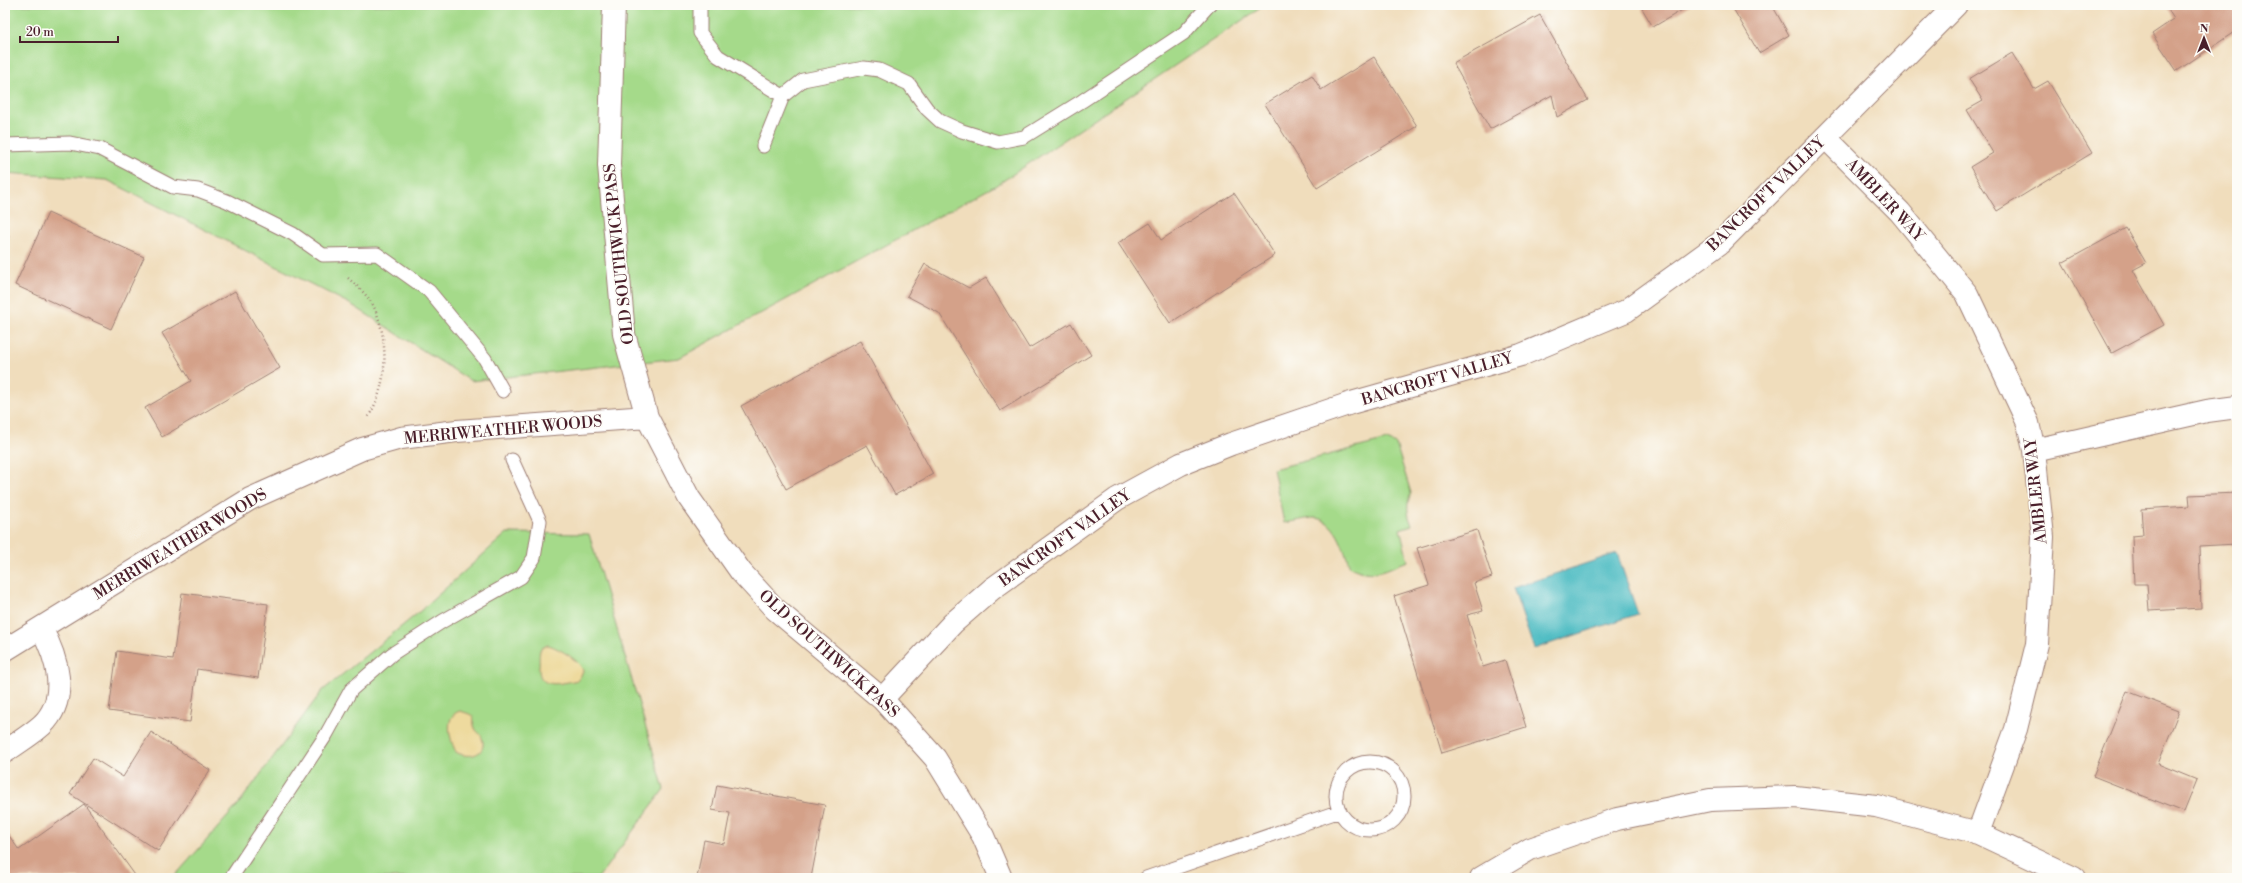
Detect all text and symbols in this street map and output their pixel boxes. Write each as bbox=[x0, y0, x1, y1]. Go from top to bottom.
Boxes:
scale bar bbox=[20, 18, 118, 44]
north arrow bbox=[2184, 18, 2224, 58]
text: N bbox=[2200, 22, 2209, 36]
text: 20 m bbox=[26, 25, 54, 40]
street label: BANCROFT VALLEY bbox=[1702, 131, 1830, 256]
street label: AMBLER WAY bbox=[1841, 153, 1930, 247]
street label: OLD SOUTHWICK PASS bbox=[600, 162, 638, 346]
street label: BANCROFT VALLEY bbox=[1358, 347, 1516, 410]
street label: MERRIWEATHER WOODS bbox=[403, 411, 603, 449]
street label: AMBLER WAY bbox=[2020, 436, 2052, 546]
street label: MERRIWEATHER WOODS bbox=[89, 484, 271, 604]
street label: BANCROFT VALLEY bbox=[994, 484, 1136, 592]
street label: OLD SOUTHWICK PASS bbox=[755, 586, 903, 722]

